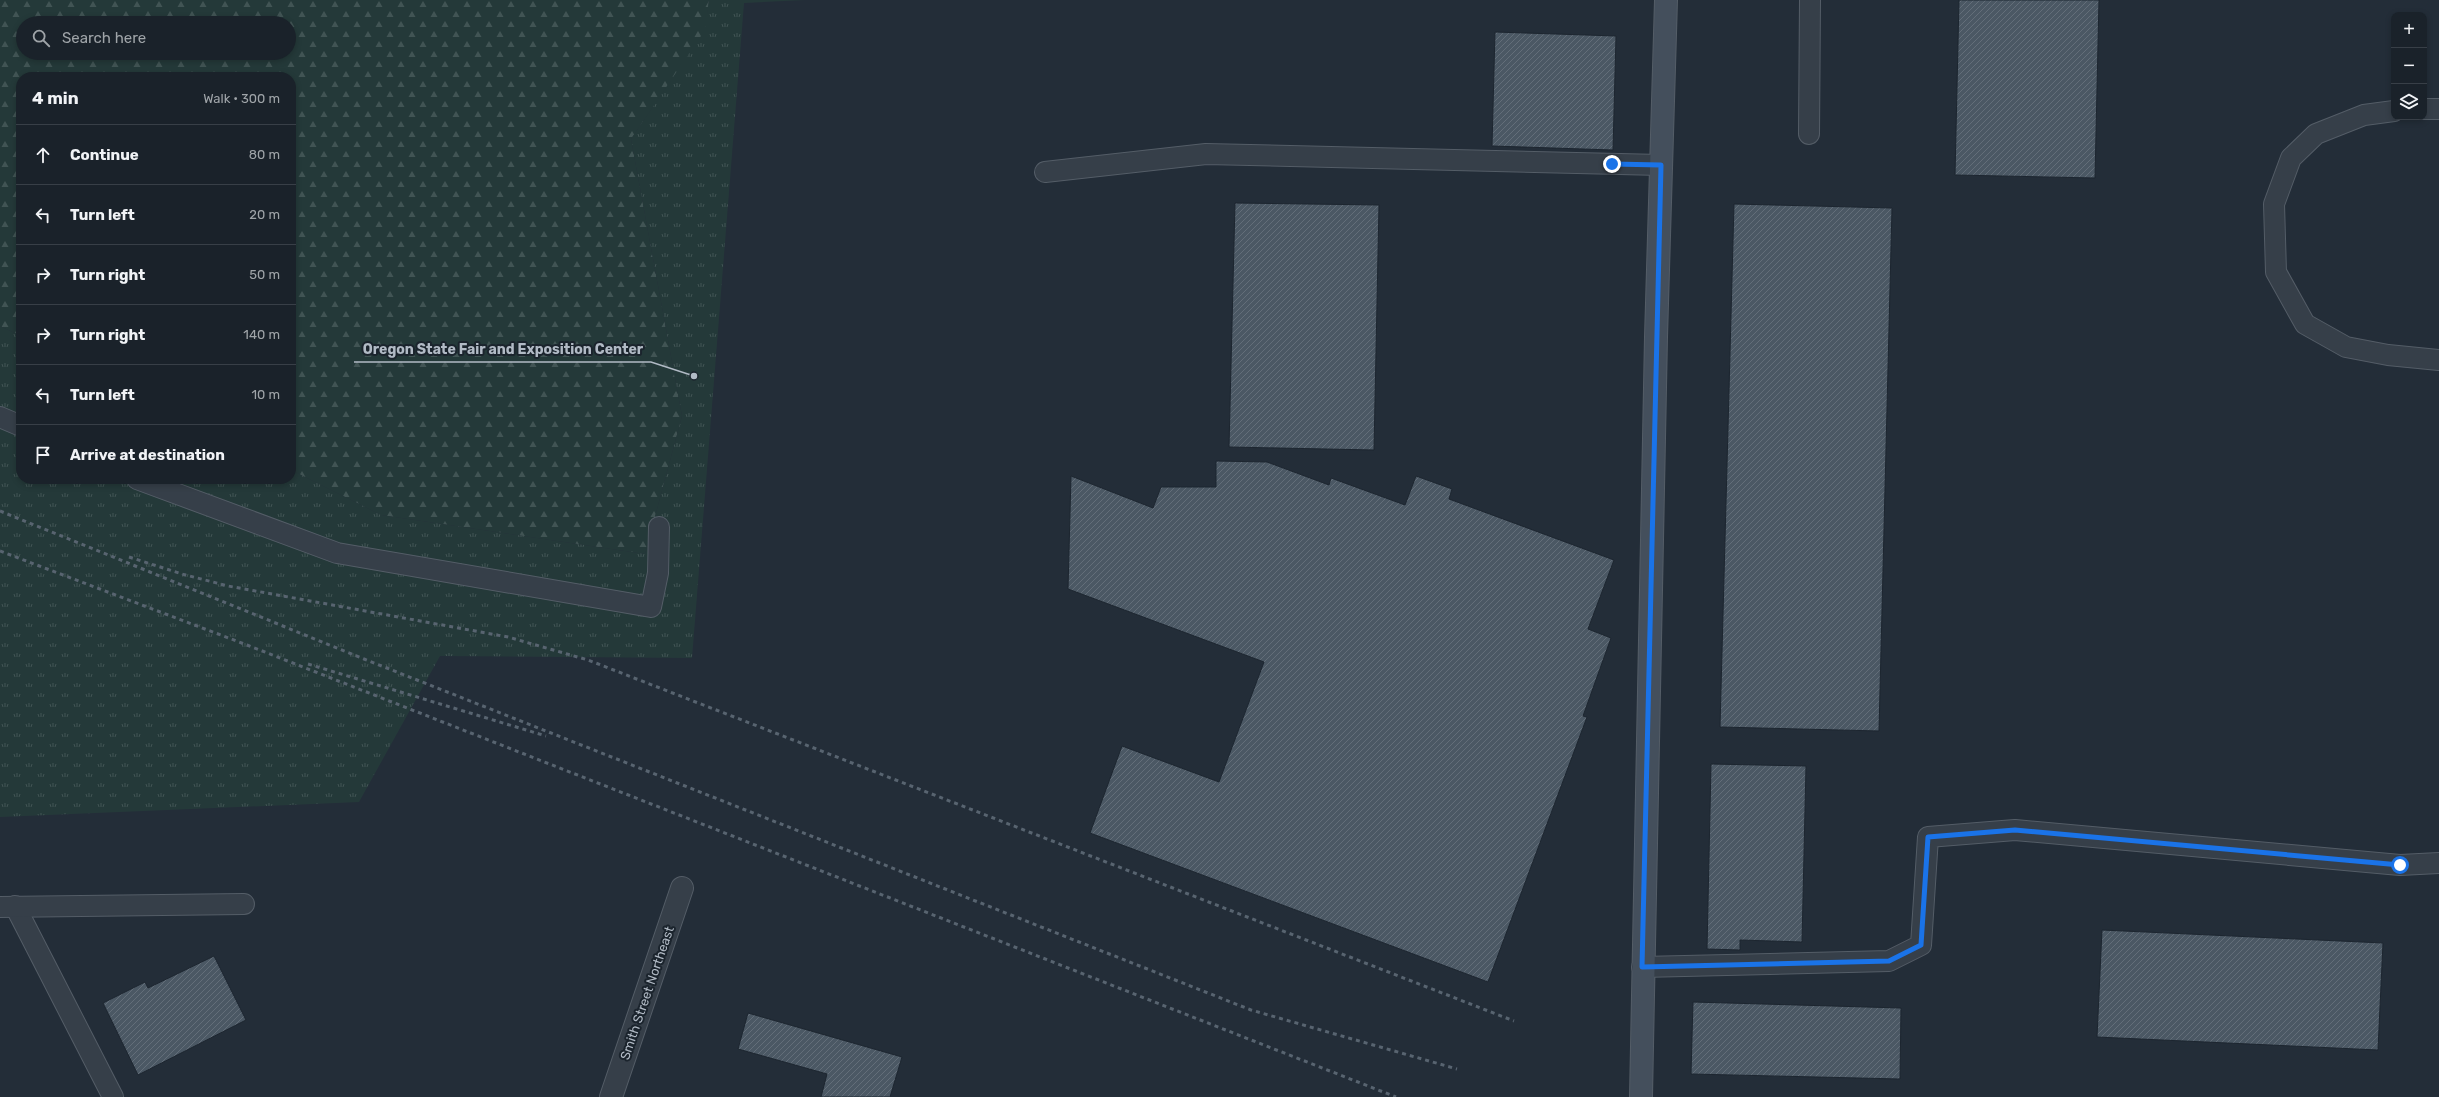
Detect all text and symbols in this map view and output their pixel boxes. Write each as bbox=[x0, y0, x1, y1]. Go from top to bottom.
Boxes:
map controls bbox=[2391, 12, 2427, 120]
button: + bbox=[2391, 12, 2427, 48]
search box bbox=[16, 16, 296, 60]
icon: search bbox=[30, 27, 52, 49]
text: Search here bbox=[62, 29, 146, 47]
button: − bbox=[2391, 48, 2427, 84]
button: layers bbox=[2391, 84, 2427, 120]
text: 4 min bbox=[32, 88, 79, 108]
text: Walk · 300 m bbox=[203, 91, 280, 106]
icon: ahead bbox=[32, 144, 54, 166]
text: Continue bbox=[70, 146, 139, 164]
text: 80 m bbox=[249, 147, 280, 162]
route end bbox=[1603, 155, 1621, 173]
icon: left bbox=[32, 204, 54, 226]
text: Turn left bbox=[70, 206, 135, 224]
text: 20 m bbox=[249, 207, 280, 222]
icon: right bbox=[32, 264, 54, 286]
text: Turn right bbox=[70, 266, 145, 284]
text: 50 m bbox=[249, 267, 280, 282]
icon: right bbox=[32, 324, 54, 346]
text: Turn right bbox=[70, 326, 145, 344]
text: 140 m bbox=[243, 327, 280, 342]
callout: Oregon State Fair and Exposition Center bbox=[354, 336, 651, 362]
text: Oregon State Fair and Exposition Center bbox=[363, 341, 644, 358]
icon: left bbox=[32, 384, 54, 406]
text: Turn left bbox=[70, 386, 135, 404]
text: 10 m bbox=[251, 387, 280, 402]
icon: arrive bbox=[32, 444, 54, 466]
text: Arrive at destination bbox=[70, 446, 225, 464]
route start bbox=[2391, 856, 2409, 874]
street label: Smith Street Northeast bbox=[617, 924, 677, 1062]

